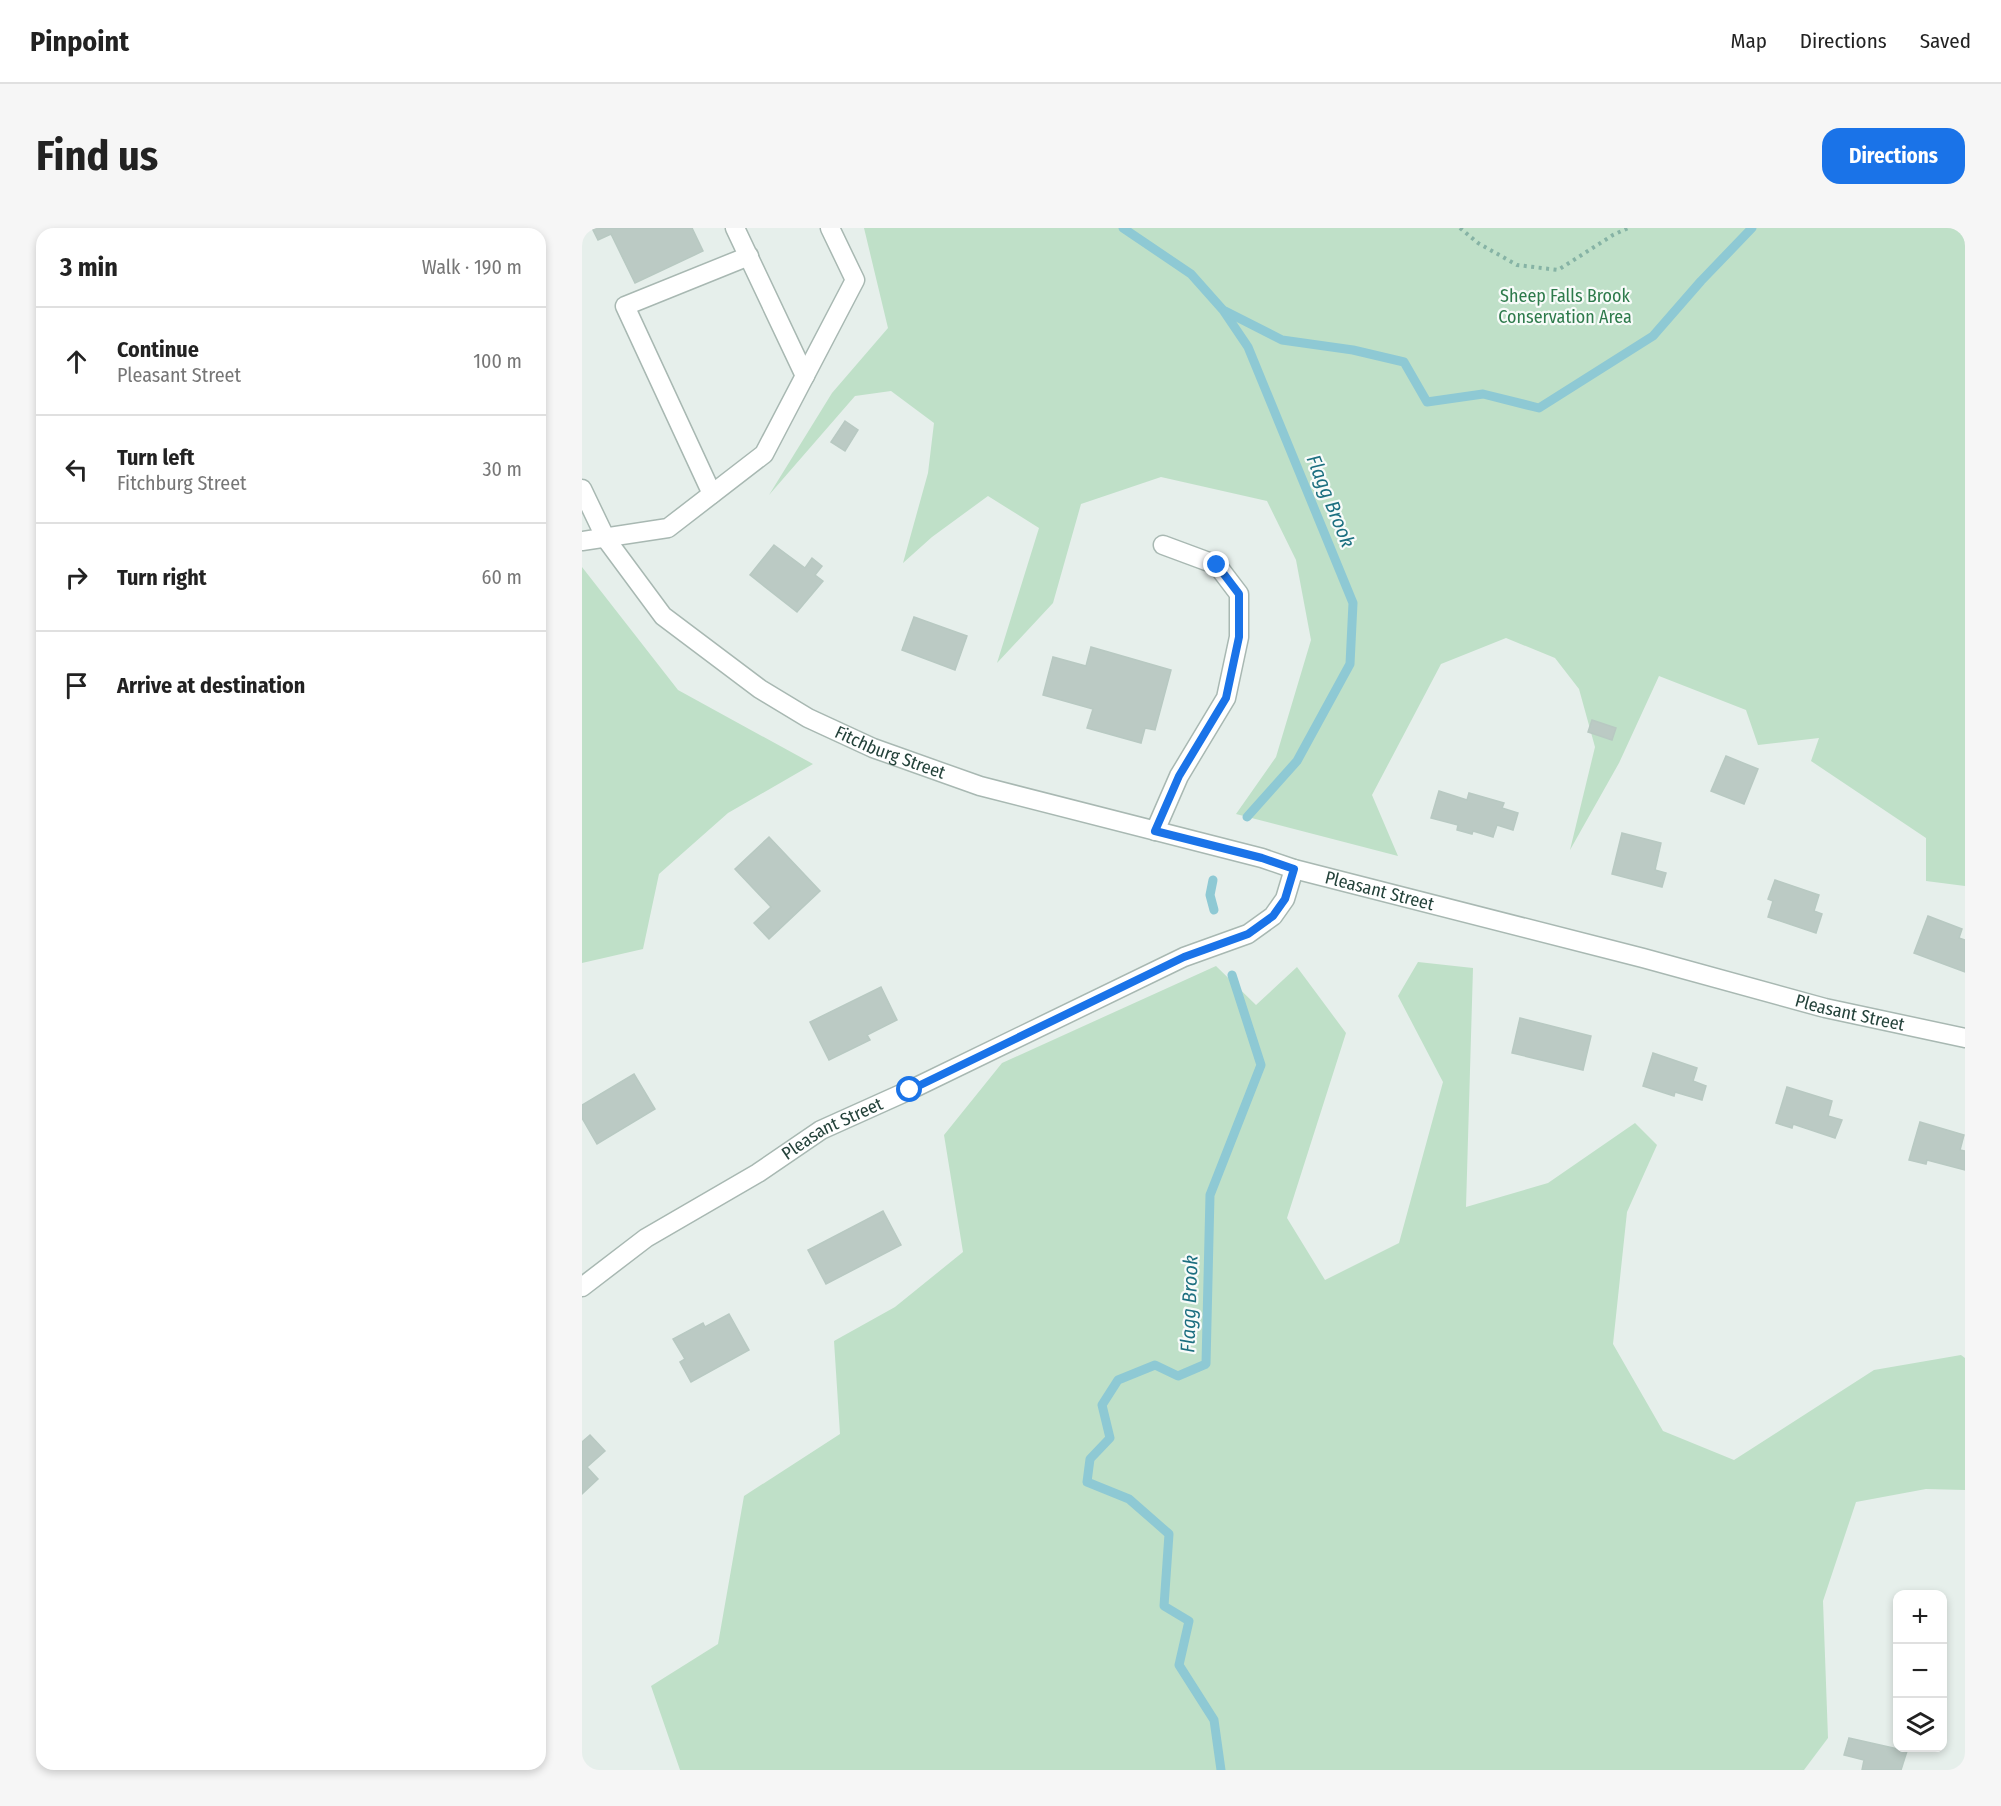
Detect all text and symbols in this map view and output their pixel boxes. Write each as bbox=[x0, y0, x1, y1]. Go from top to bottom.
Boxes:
text: Pinpoint bbox=[30, 25, 129, 58]
text: Map bbox=[1730, 28, 1767, 54]
text: Directions bbox=[1800, 28, 1887, 54]
text: Saved bbox=[1920, 28, 1971, 54]
button: Directions bbox=[1822, 128, 1965, 184]
text: Find us bbox=[36, 131, 158, 181]
text: 3 min bbox=[60, 252, 118, 283]
text: Walk · 190 m bbox=[422, 255, 522, 279]
park label: Sheep Falls Brook Conservation Area bbox=[1498, 285, 1632, 328]
text: Continue bbox=[117, 336, 199, 363]
icon: ahead bbox=[60, 345, 93, 378]
text: 100 m bbox=[473, 349, 522, 373]
text: Pleasant Street bbox=[117, 363, 241, 387]
text: Turn left bbox=[117, 444, 195, 471]
water label: Flagg Brook bbox=[1302, 451, 1360, 551]
icon: left bbox=[60, 453, 93, 486]
text: 30 m bbox=[482, 457, 522, 481]
text: Fitchburg Street bbox=[117, 471, 247, 495]
route end bbox=[1203, 551, 1229, 577]
icon: right bbox=[60, 561, 93, 594]
text: Turn right bbox=[117, 564, 206, 591]
text: 60 m bbox=[482, 565, 522, 589]
icon: arrive bbox=[60, 669, 93, 702]
text: Arrive at destination bbox=[117, 672, 305, 699]
street label: Fitchburg Street bbox=[831, 721, 948, 784]
street label: Pleasant Street bbox=[1323, 866, 1436, 915]
street label: Pleasant Street bbox=[1793, 989, 1907, 1036]
route start bbox=[896, 1076, 922, 1102]
street label: Pleasant Street bbox=[777, 1093, 886, 1165]
water label: Flagg Brook bbox=[1175, 1255, 1203, 1353]
map controls bbox=[1893, 1590, 1947, 1752]
button: + bbox=[1893, 1590, 1947, 1644]
button: − bbox=[1893, 1644, 1947, 1698]
button: layers bbox=[1893, 1698, 1947, 1752]

